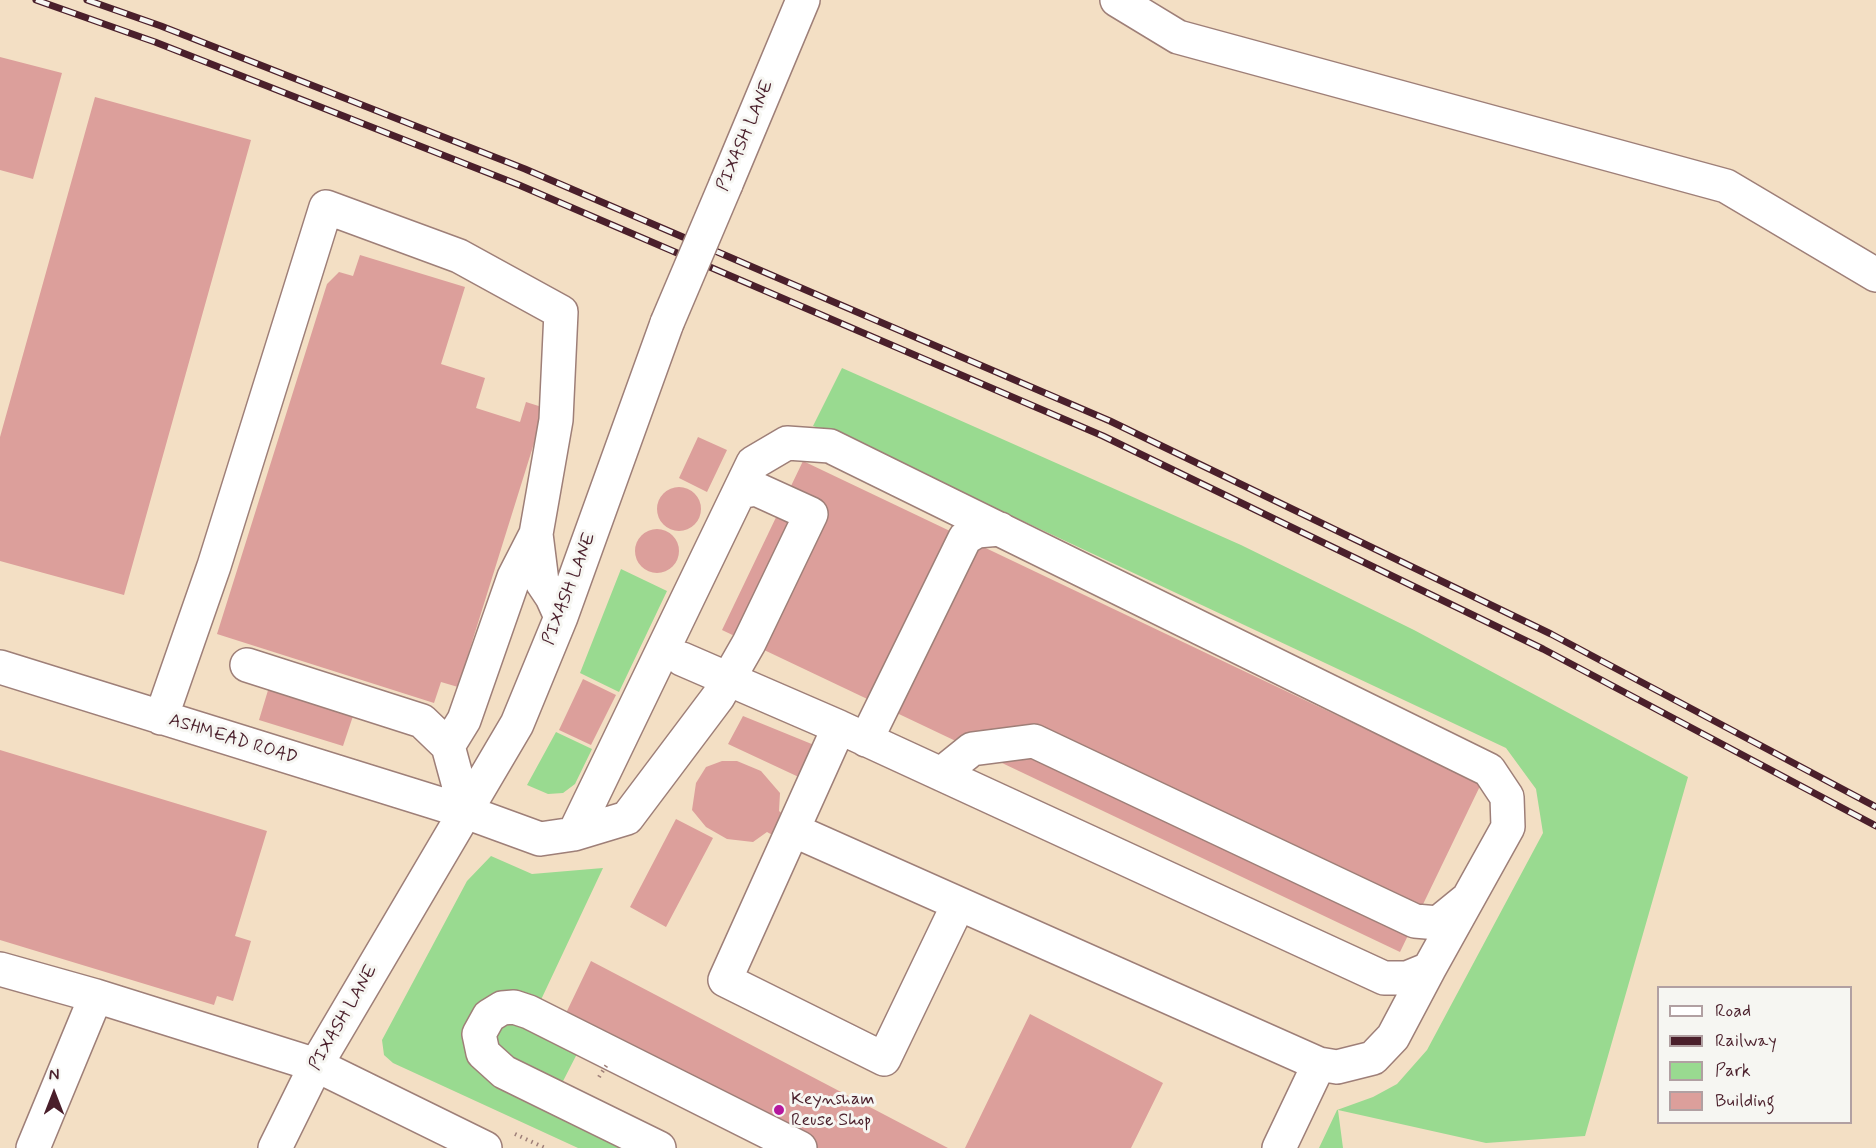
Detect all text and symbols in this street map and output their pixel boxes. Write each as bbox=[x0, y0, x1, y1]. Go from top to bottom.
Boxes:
street label: PIXASH LANE bbox=[713, 77, 779, 195]
street label: PIXASH LANE bbox=[539, 530, 601, 648]
street label: ASHMEAD ROAD bbox=[166, 710, 300, 770]
street label: PIXASH LANE bbox=[305, 961, 383, 1075]
legend bbox=[1657, 986, 1852, 1124]
text: Road bbox=[1715, 999, 1751, 1023]
text: Railway bbox=[1715, 1029, 1777, 1053]
text: Park bbox=[1715, 1059, 1751, 1083]
north arrow bbox=[24, 1064, 84, 1124]
text: N bbox=[49, 1065, 59, 1086]
place label: Keynsham Reuse Shop bbox=[791, 1089, 874, 1132]
text: Building bbox=[1715, 1089, 1775, 1113]
marker: Keynsham Reuse Shop bbox=[772, 1103, 786, 1117]

